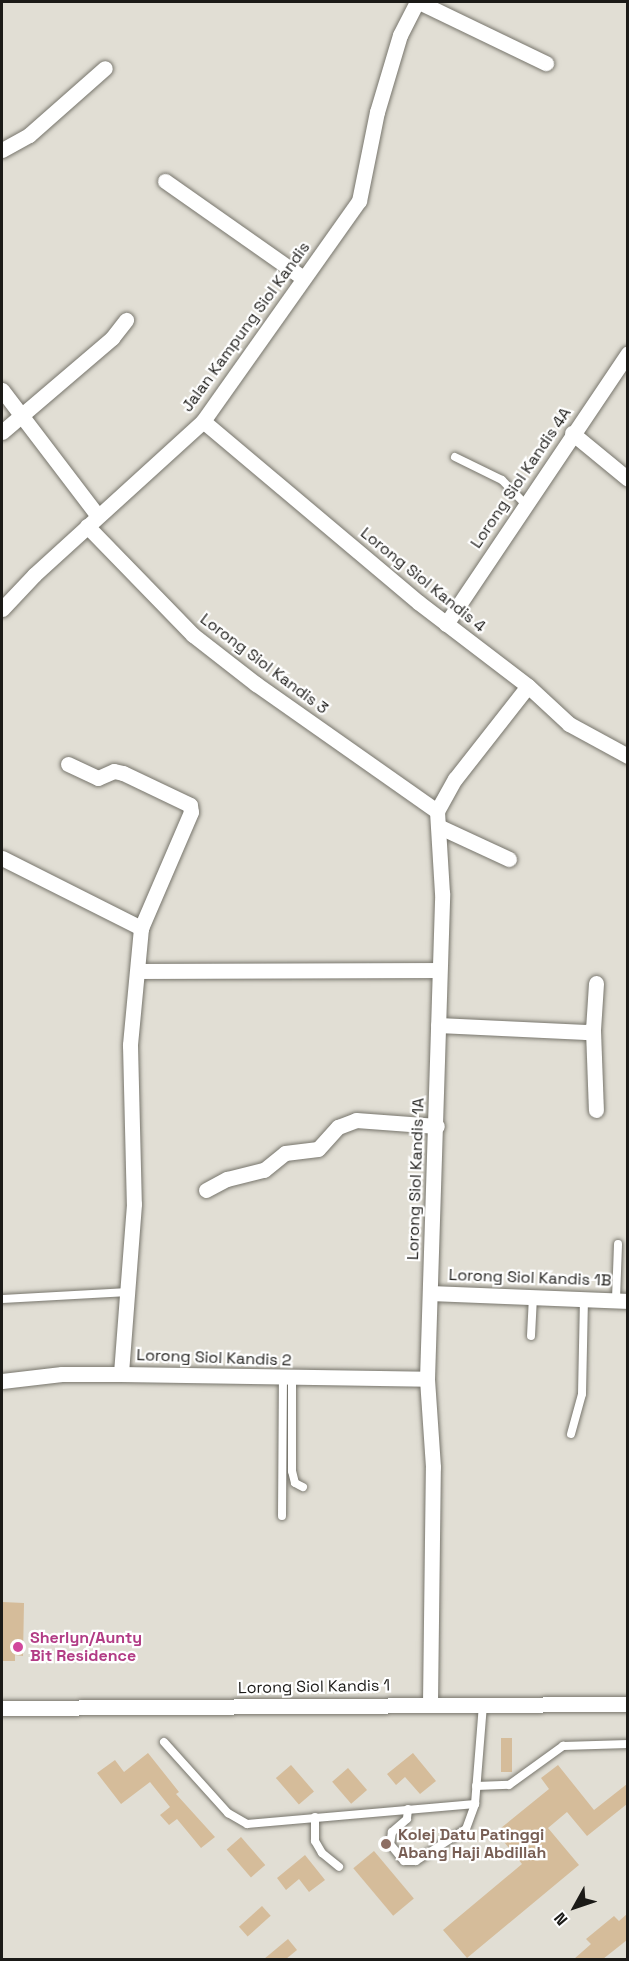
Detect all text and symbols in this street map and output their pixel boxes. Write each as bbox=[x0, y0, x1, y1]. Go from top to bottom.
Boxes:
street label: Jalan Kampung Siol Kandis bbox=[178, 238, 314, 416]
street label: Lorong Siol Kandis 4A bbox=[467, 404, 575, 552]
street label: Lorong Siol Kandis 4 bbox=[357, 524, 489, 636]
street label: Lorong Siol Kandis 3 bbox=[196, 610, 332, 718]
street label: Lorong Siol Kandis 1A bbox=[404, 1098, 428, 1260]
street label: Lorong Siol Kandis 1B bbox=[448, 1266, 612, 1290]
street label: Lorong Siol Kandis 2 bbox=[136, 1346, 292, 1370]
place label: Sherlyn/Aunty Bit Residence bbox=[30, 1628, 142, 1666]
marker: Sherlyn/Aunty Bit Residence bbox=[11, 1640, 25, 1654]
street label: Lorong Siol Kandis 1 bbox=[238, 1676, 390, 1698]
place label: Kolej Datu Patinggi Abang Haji Abdillah bbox=[398, 1825, 547, 1863]
marker: Kolej Datu Patinggi Abang Haji Abdillah bbox=[379, 1837, 393, 1851]
north arrow bbox=[545, 1877, 605, 1937]
text: N bbox=[549, 1908, 572, 1930]

